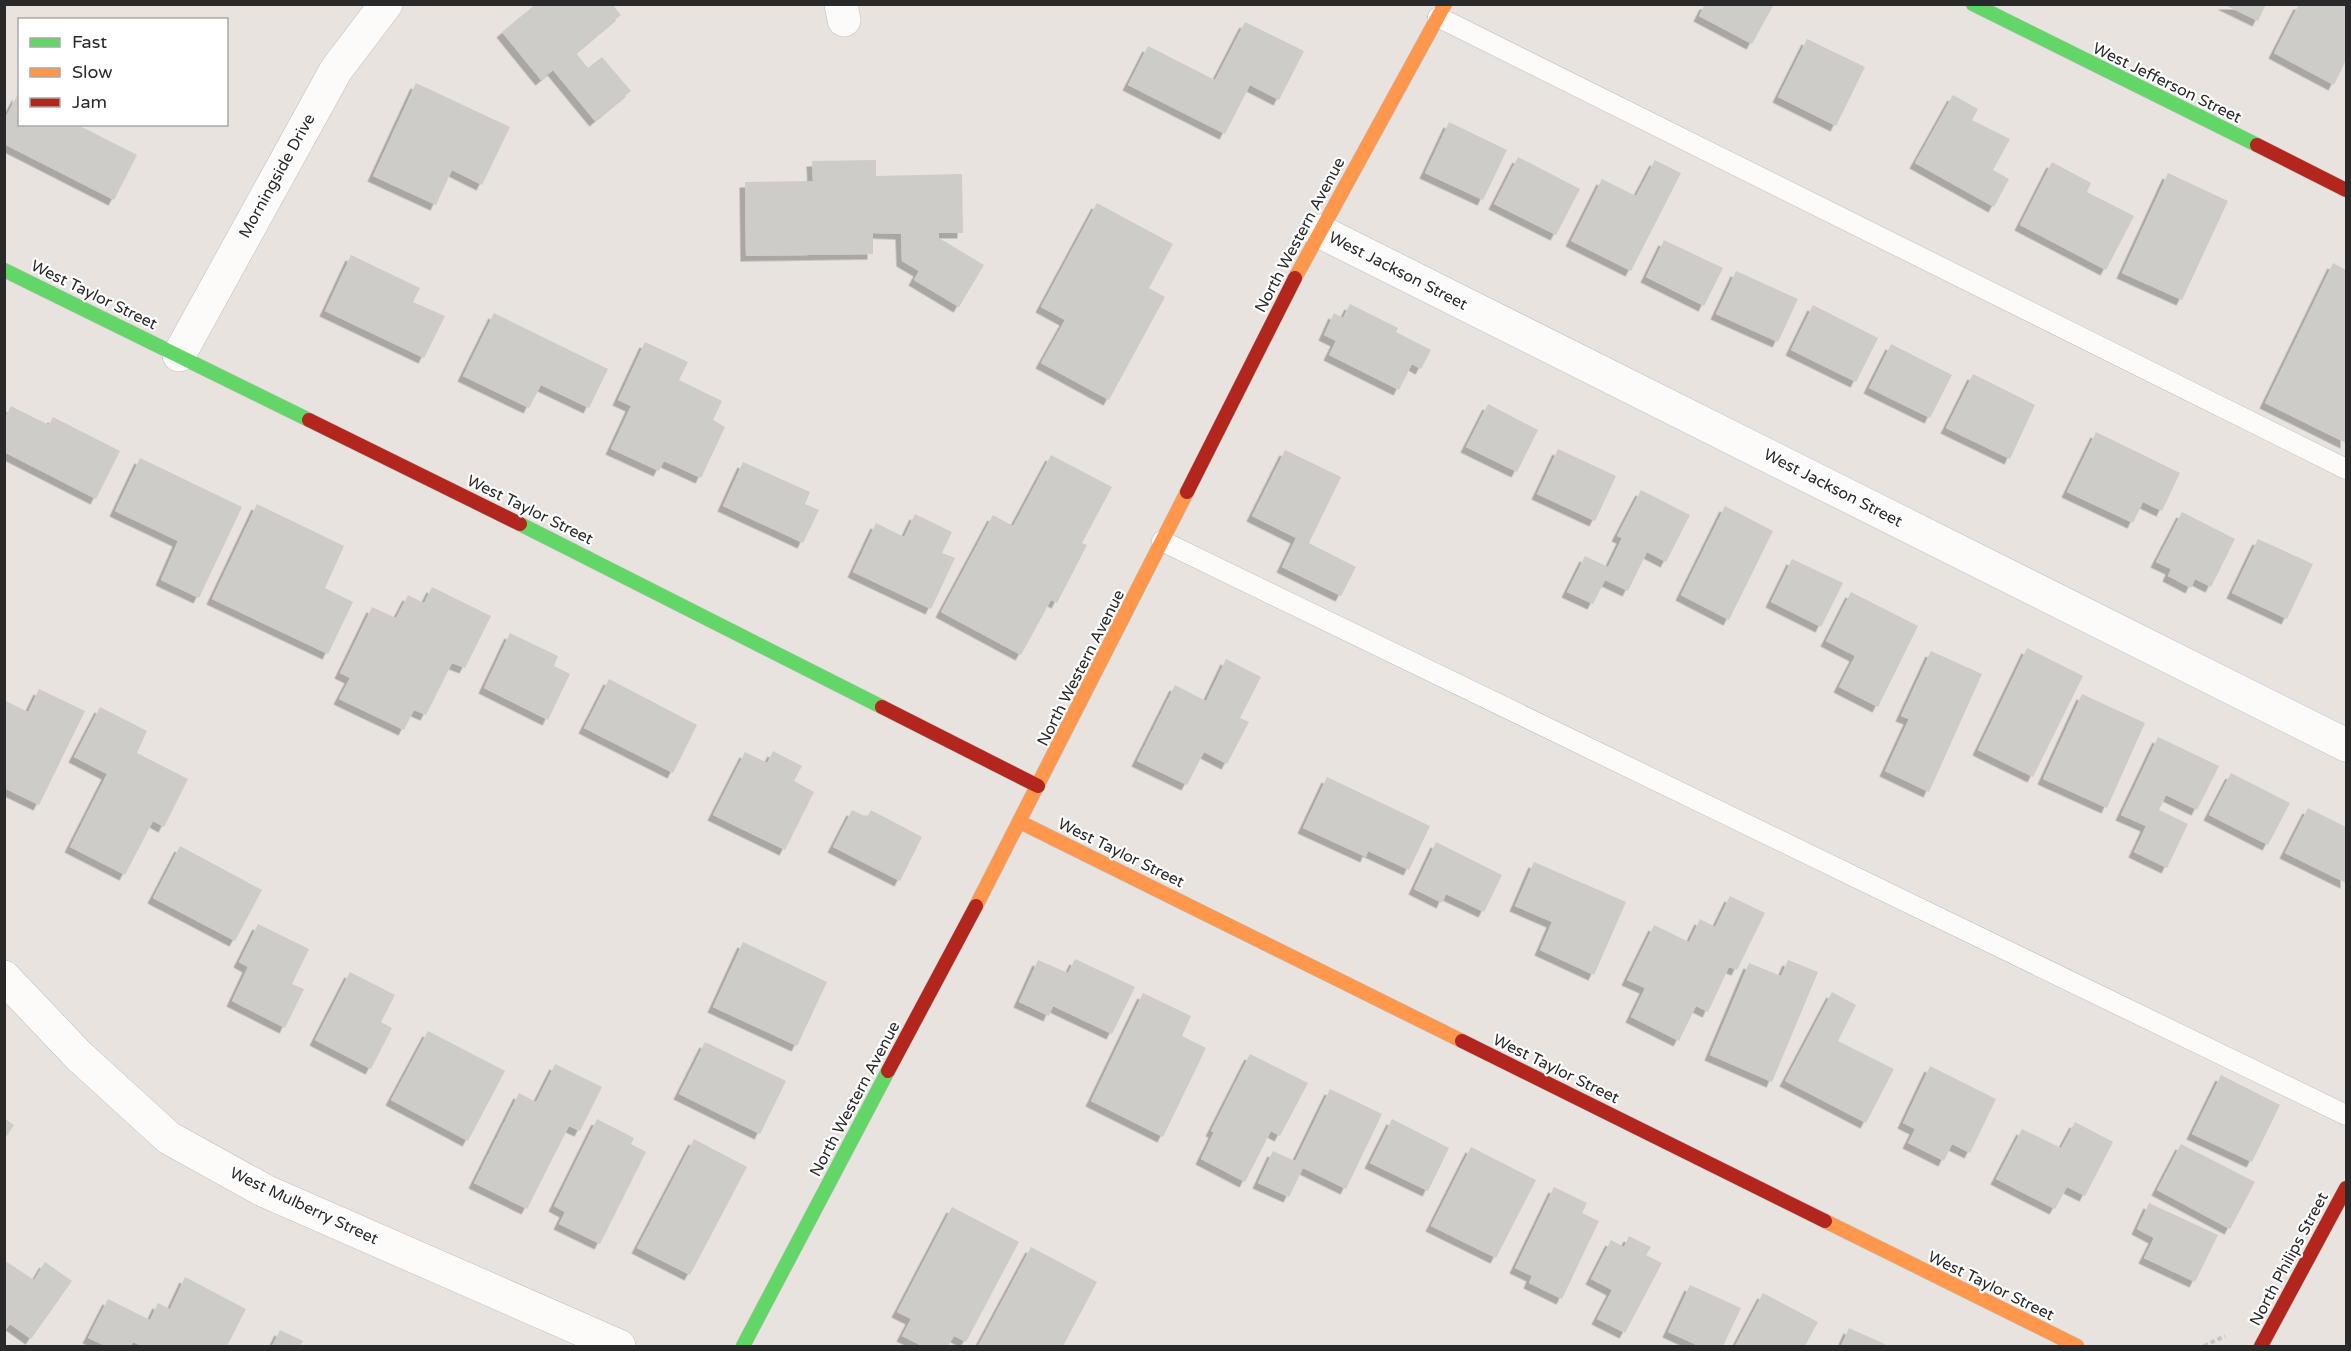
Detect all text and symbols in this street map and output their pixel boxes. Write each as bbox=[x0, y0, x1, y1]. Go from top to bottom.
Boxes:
legend bbox=[18, 18, 228, 126]
text: Fast bbox=[72, 31, 107, 53]
street label: West Jefferson Street bbox=[2089, 38, 2245, 128]
text: Slow bbox=[72, 61, 113, 83]
text: Jam bbox=[72, 91, 107, 113]
street label: Morningside Drive bbox=[235, 110, 319, 242]
street label: North Western Avenue bbox=[1251, 154, 1349, 316]
street label: West Jackson Street bbox=[1325, 227, 1471, 315]
street label: West Taylor Street bbox=[28, 256, 160, 334]
street label: West Jackson Street bbox=[1760, 444, 1906, 532]
street label: West Taylor Street bbox=[464, 471, 596, 549]
street label: North Western Avenue bbox=[1033, 586, 1129, 750]
street label: West Taylor Street bbox=[1055, 814, 1187, 892]
street label: North Western Avenue bbox=[806, 1018, 904, 1180]
street label: West Taylor Street bbox=[1490, 1030, 1622, 1108]
street label: West Mulberry Street bbox=[227, 1163, 381, 1249]
street label: North Philips Street bbox=[2245, 1189, 2333, 1329]
street label: West Taylor Street bbox=[1925, 1247, 2057, 1325]

